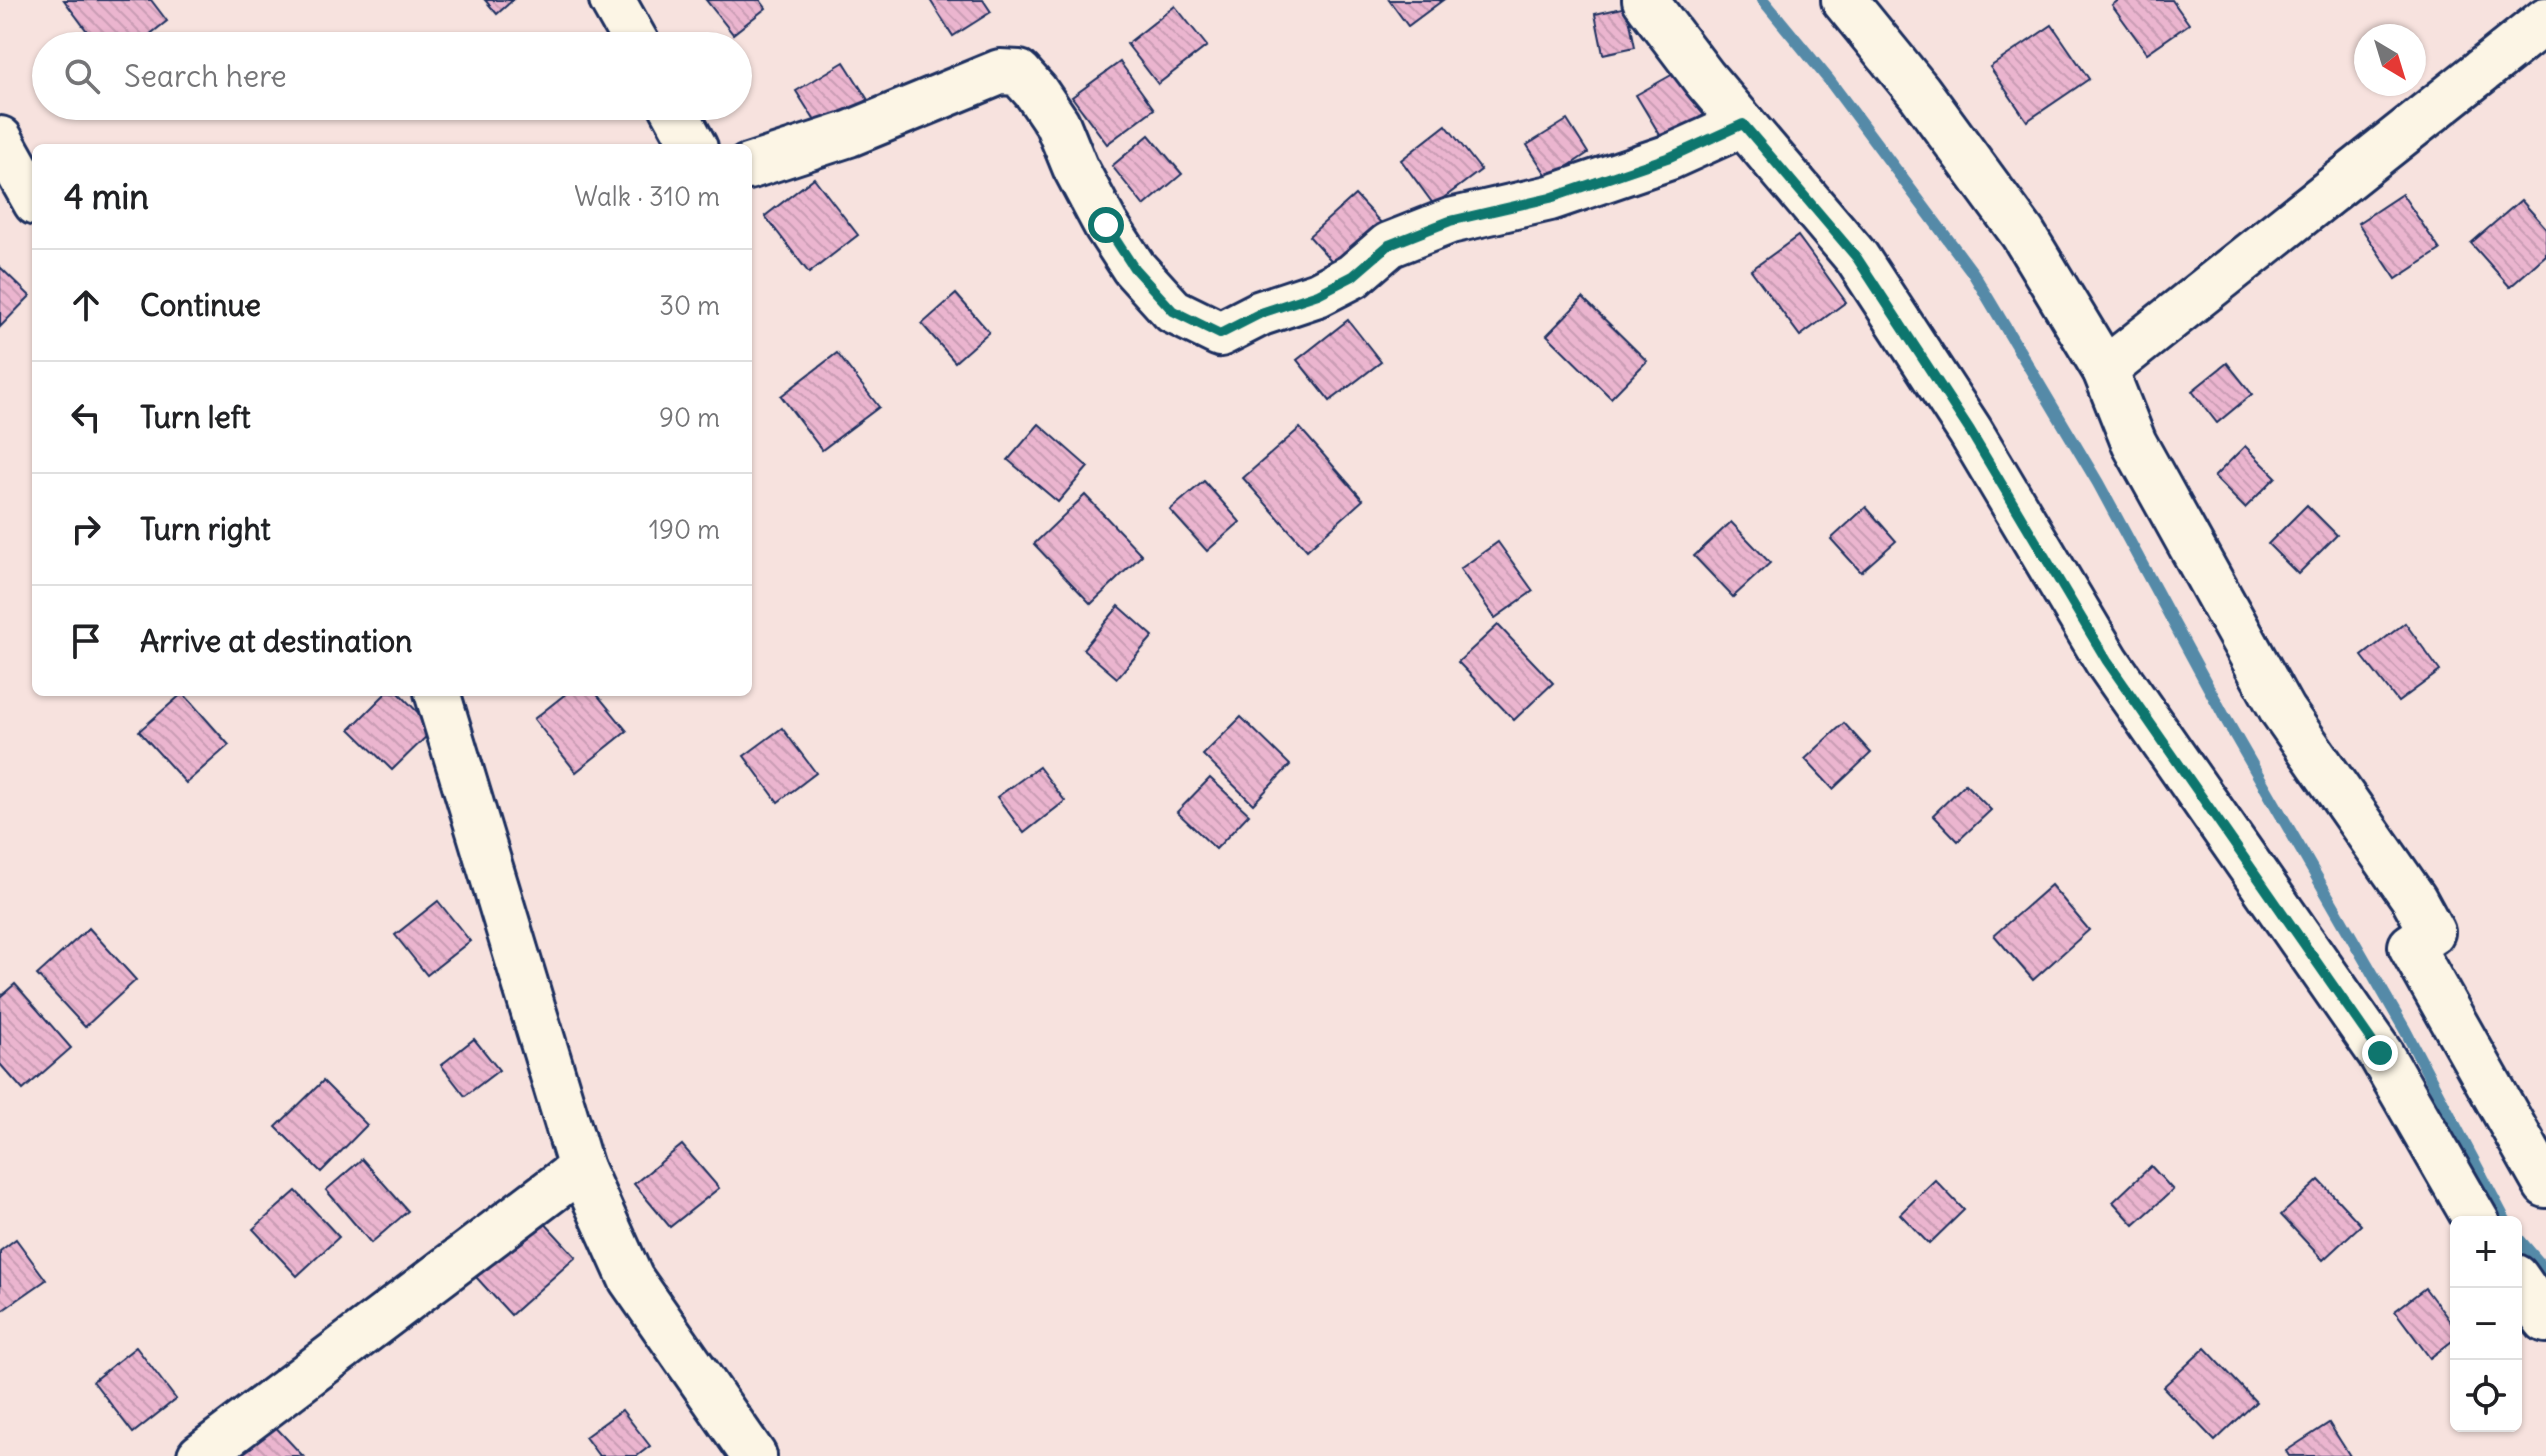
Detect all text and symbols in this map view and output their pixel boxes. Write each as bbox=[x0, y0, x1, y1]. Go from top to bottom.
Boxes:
north arrow bbox=[2354, 24, 2426, 96]
search box bbox=[32, 32, 752, 120]
icon: search bbox=[60, 54, 104, 98]
text: Search here bbox=[124, 57, 287, 95]
text: 4 min bbox=[64, 175, 149, 218]
text: Walk · 310 m bbox=[574, 180, 720, 213]
route start bbox=[1088, 207, 1124, 243]
icon: ahead bbox=[64, 283, 108, 327]
text: Continue bbox=[140, 286, 261, 324]
text: 30 m bbox=[659, 289, 720, 322]
icon: left bbox=[64, 395, 108, 439]
text: Turn left bbox=[140, 398, 251, 436]
text: 90 m bbox=[659, 401, 720, 434]
icon: right bbox=[64, 507, 108, 551]
text: Turn right bbox=[140, 510, 271, 548]
text: 190 m bbox=[649, 513, 720, 546]
icon: arrive bbox=[64, 619, 108, 663]
text: Arrive at destination bbox=[140, 622, 412, 660]
route end bbox=[2362, 1035, 2398, 1071]
map controls bbox=[2450, 1216, 2522, 1432]
button: + bbox=[2450, 1216, 2522, 1288]
button: − bbox=[2450, 1288, 2522, 1360]
button: locate bbox=[2450, 1360, 2522, 1432]

